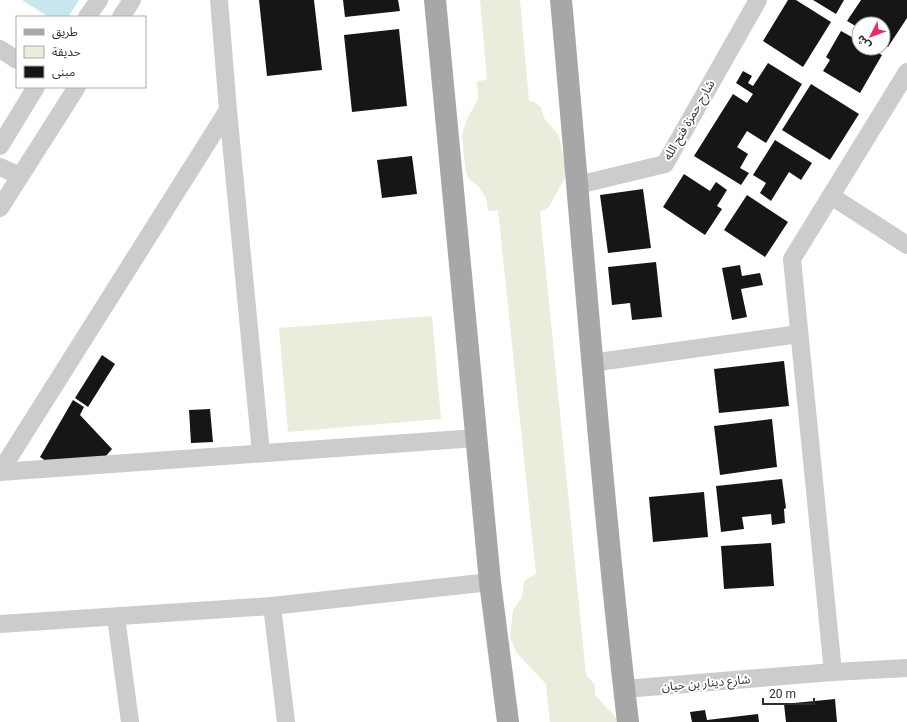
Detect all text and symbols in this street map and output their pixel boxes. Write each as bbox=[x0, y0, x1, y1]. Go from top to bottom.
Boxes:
legend bbox=[16, 16, 146, 88]
north arrow bbox=[851, 16, 891, 56]
text: طريق bbox=[52, 25, 78, 40]
text: ش bbox=[854, 32, 874, 52]
text: حديقة bbox=[52, 45, 81, 59]
text: مبنى bbox=[52, 65, 75, 79]
street label: شارح حمزة فتح الله bbox=[660, 77, 719, 164]
street label: شارع دينار بن حيان bbox=[661, 672, 751, 696]
scale bar bbox=[763, 680, 814, 706]
text: 20 m bbox=[769, 687, 796, 701]

